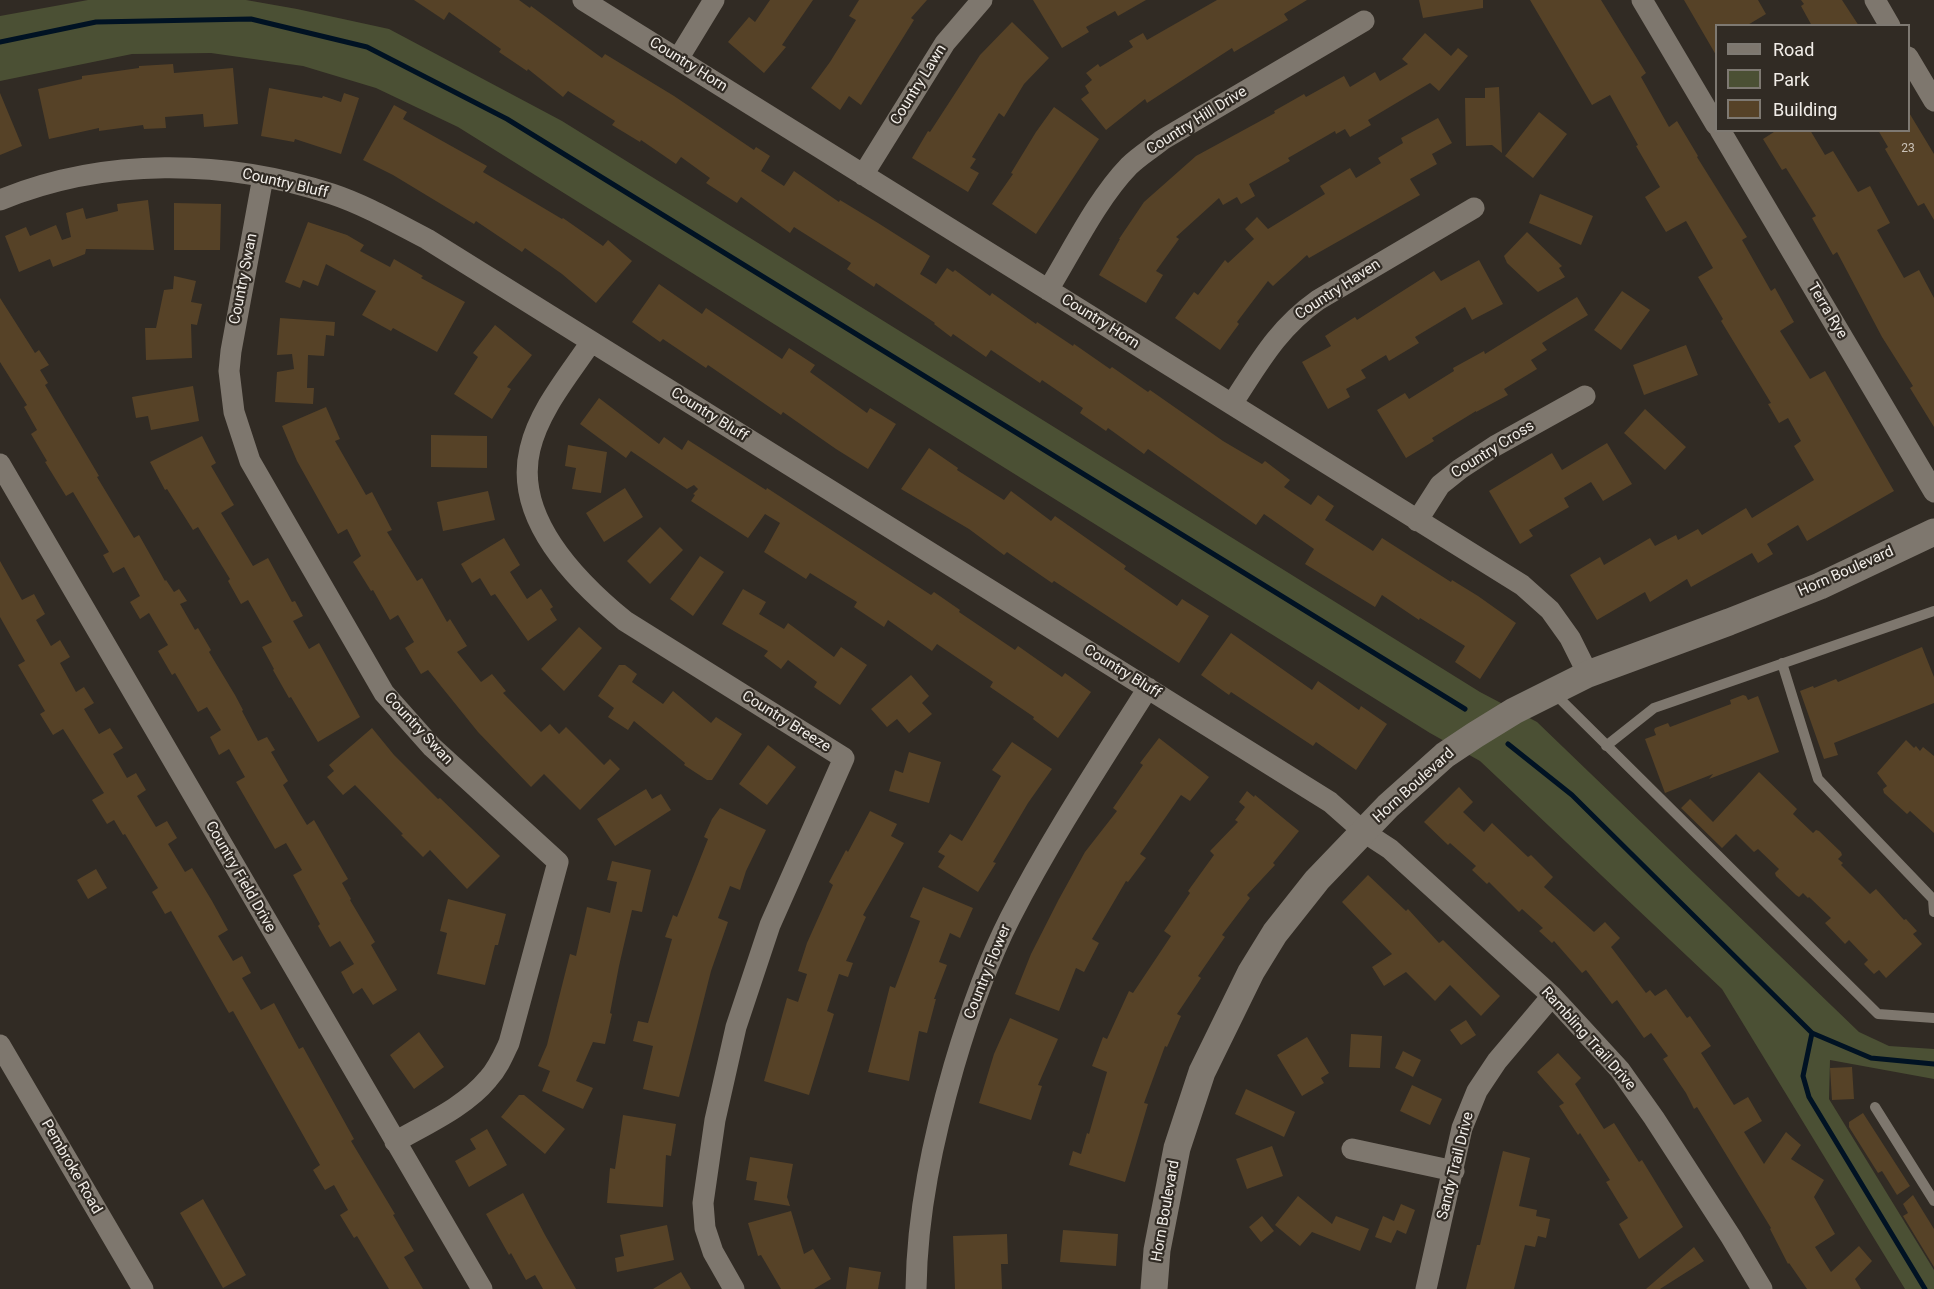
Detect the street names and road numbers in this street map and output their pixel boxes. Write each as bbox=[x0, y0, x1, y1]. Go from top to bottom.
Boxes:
street label: Country Horn bbox=[646, 34, 730, 96]
street label: Country Lawn bbox=[887, 41, 951, 129]
street label: Country Hill Drive bbox=[1144, 83, 1250, 159]
street label: Country Bluff bbox=[240, 165, 330, 203]
street label: Country Swan bbox=[226, 232, 262, 326]
street label: Country Haven bbox=[1292, 256, 1384, 324]
street label: Terra Rye bbox=[1803, 280, 1851, 342]
street label: Country Horn bbox=[1058, 291, 1142, 353]
street label: Country Bluff bbox=[667, 384, 751, 446]
street label: Country Cross bbox=[1448, 417, 1538, 483]
street label: Horn Boulevard bbox=[1795, 543, 1897, 601]
street label: Country Bluff bbox=[1080, 641, 1164, 703]
street label: Country Breeze bbox=[738, 688, 834, 756]
street label: Country Swan bbox=[380, 689, 456, 769]
street label: Horn Boulevard bbox=[1370, 745, 1458, 827]
street label: Country Field Drive bbox=[201, 818, 279, 936]
street label: Country Flower bbox=[961, 922, 1015, 1022]
street label: Rambling Trail Drive bbox=[1537, 984, 1639, 1094]
street label: Sandy Trail Drive bbox=[1434, 1110, 1478, 1222]
street label: Pembroke Road bbox=[37, 1117, 105, 1217]
street label: Horn Boulevard bbox=[1148, 1159, 1184, 1263]

